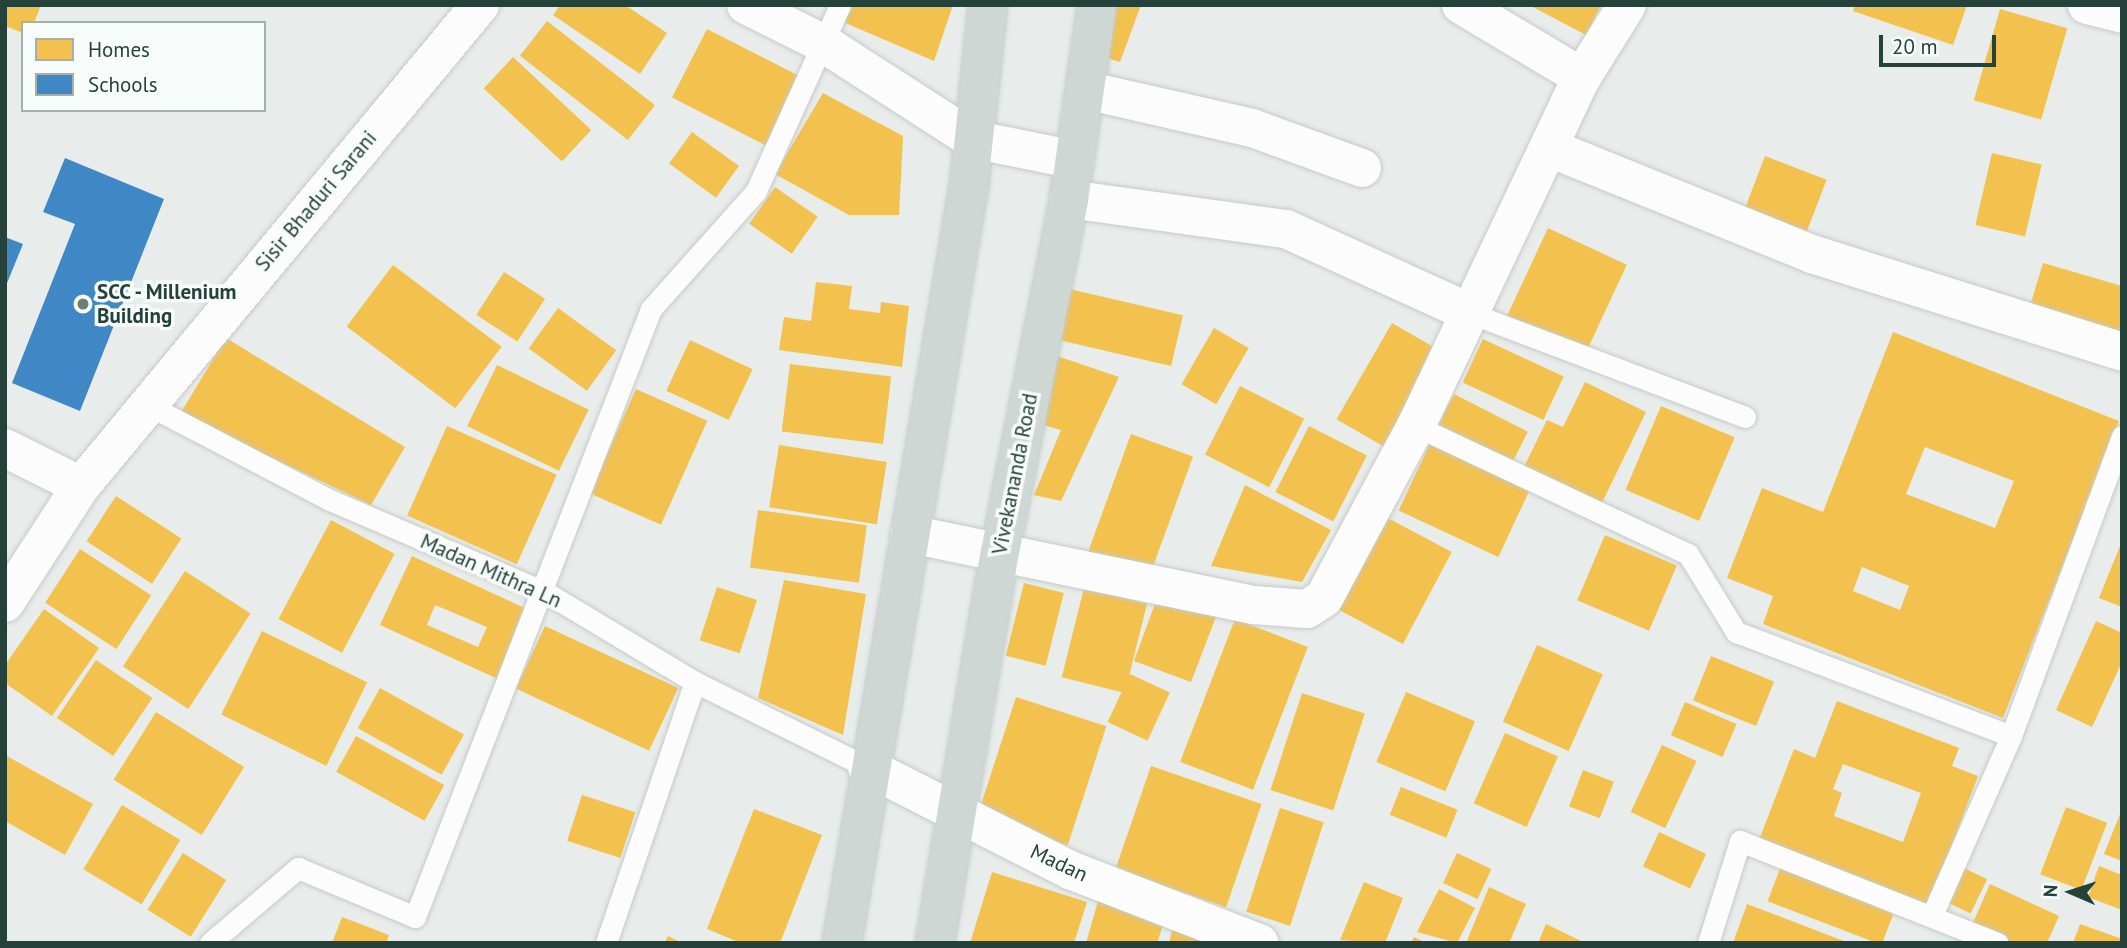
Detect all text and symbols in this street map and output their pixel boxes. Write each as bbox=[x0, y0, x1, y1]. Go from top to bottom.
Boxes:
legend bbox=[21, 21, 266, 112]
scale bar bbox=[1882, 21, 1999, 65]
text: 20 m bbox=[1892, 33, 1938, 60]
text: Homes bbox=[88, 36, 150, 63]
text: Schools bbox=[88, 71, 158, 98]
street label: Sisir Bhaduri Sarani bbox=[250, 126, 382, 276]
place label: SCC - Millenium Building bbox=[97, 279, 240, 329]
marker: SCC - Millenium Building bbox=[75, 296, 91, 312]
street label: Vivekananda Road bbox=[987, 391, 1043, 557]
street label: Madan Mithra Ln bbox=[417, 529, 565, 613]
street label: Madan bbox=[1026, 839, 1092, 887]
north arrow bbox=[2036, 857, 2106, 927]
text: N bbox=[2038, 884, 2062, 898]

